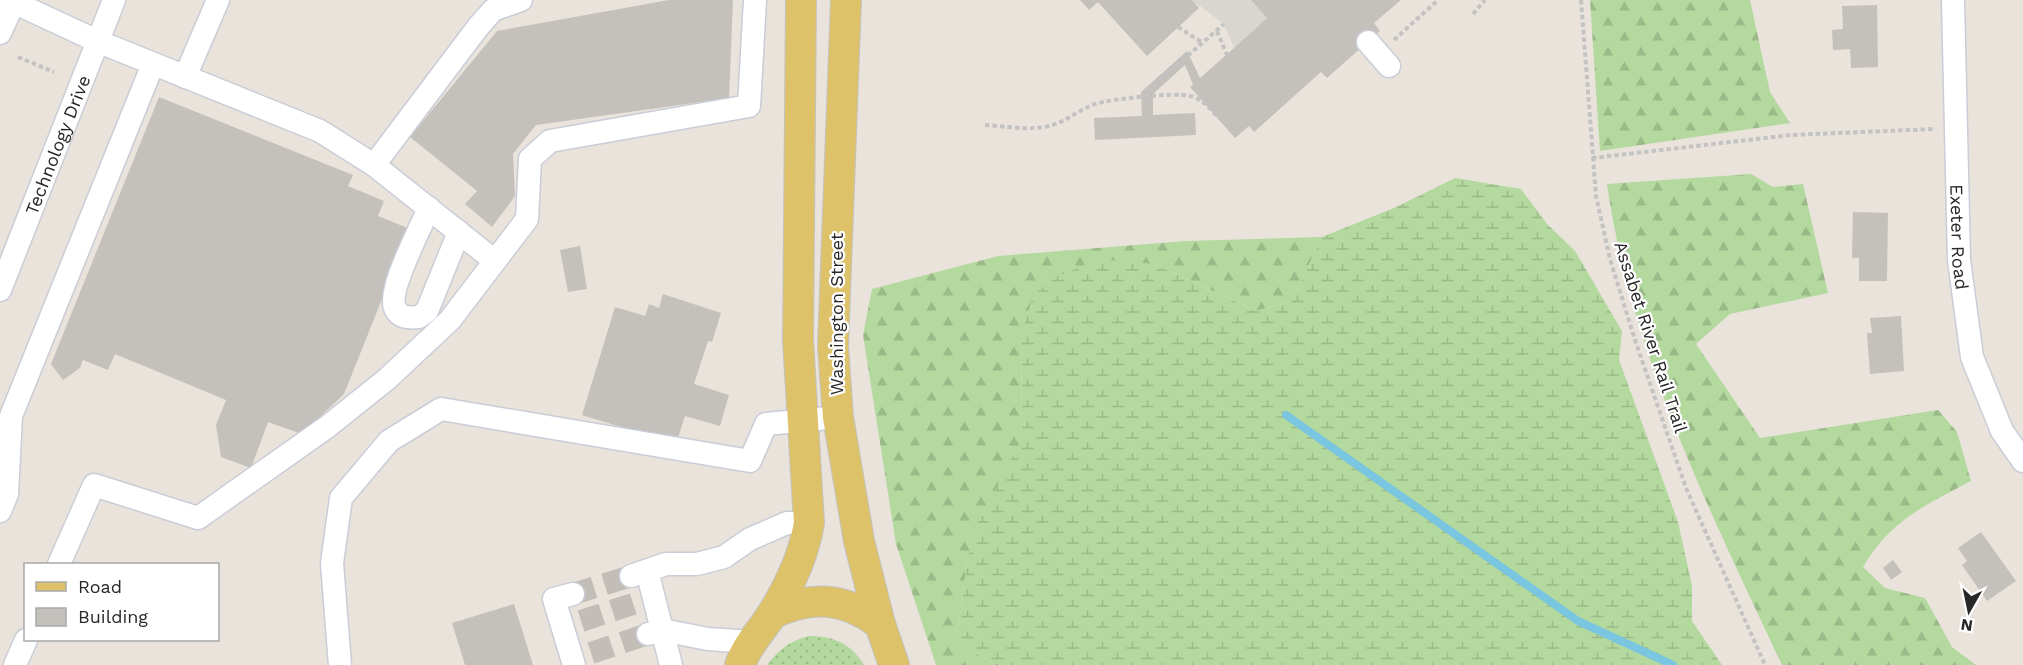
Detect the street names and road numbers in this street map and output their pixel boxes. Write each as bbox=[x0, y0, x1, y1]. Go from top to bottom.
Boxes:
street label: Technology Drive bbox=[20, 72, 94, 218]
street label: Exeter Road bbox=[1947, 184, 1973, 291]
street label: Washington Street bbox=[826, 232, 847, 395]
street label: Assabet River Rail Trail bbox=[1610, 239, 1692, 436]

